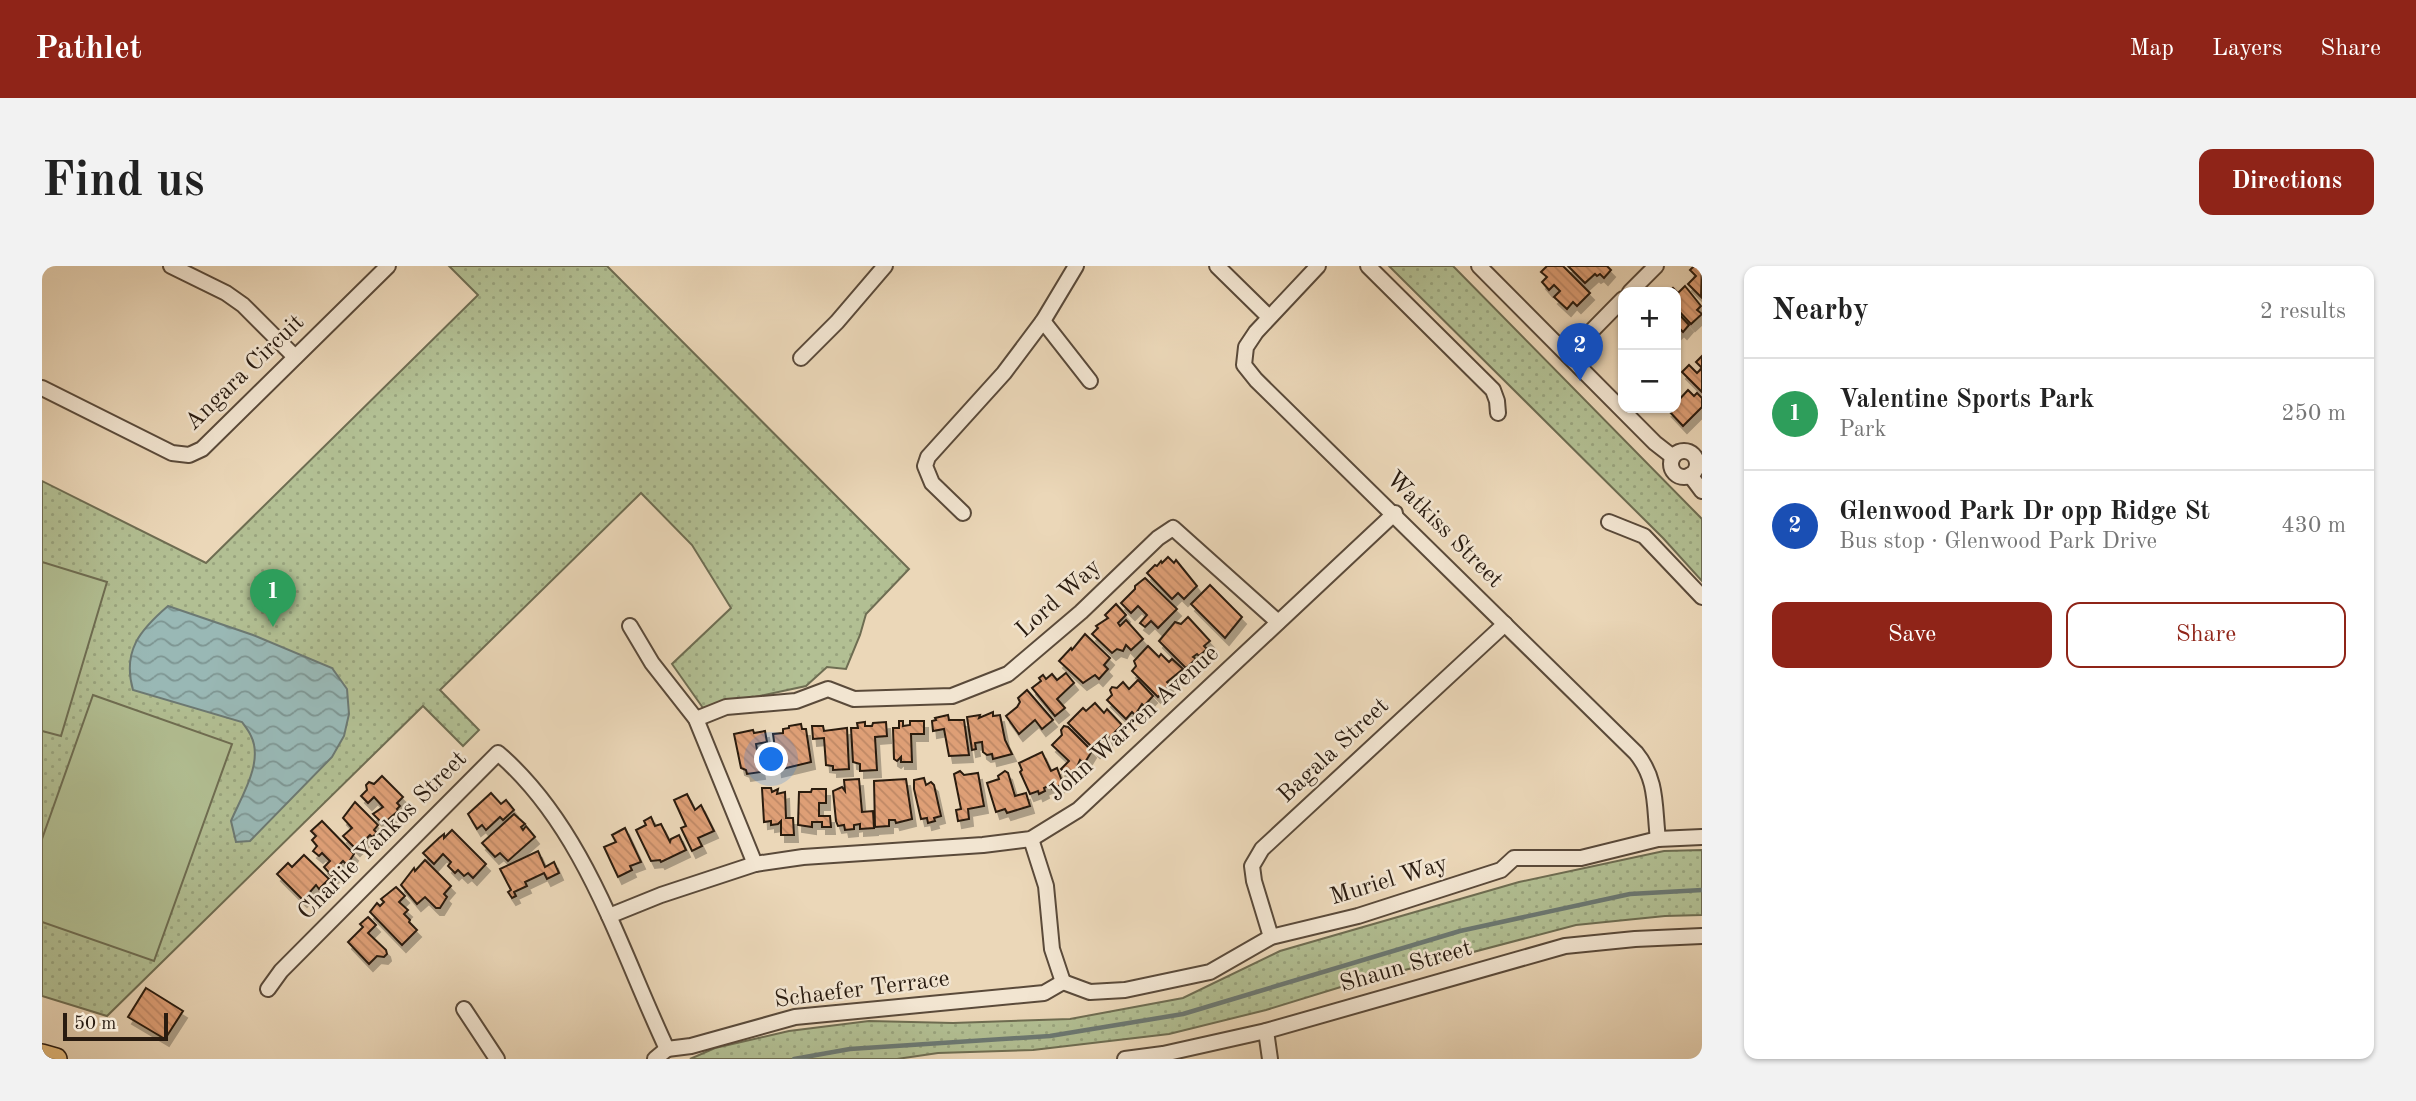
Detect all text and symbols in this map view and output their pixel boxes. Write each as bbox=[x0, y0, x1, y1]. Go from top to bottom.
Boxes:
text: Pathlet bbox=[35, 33, 142, 66]
text: Map bbox=[2130, 37, 2174, 61]
text: Layers bbox=[2212, 37, 2282, 61]
text: Share bbox=[2320, 37, 2381, 61]
button: Directions bbox=[2199, 149, 2374, 215]
text: Find us bbox=[42, 158, 205, 207]
map controls bbox=[1618, 287, 1681, 413]
button: + bbox=[1618, 287, 1681, 350]
text: Nearby bbox=[1772, 296, 1869, 326]
text: 2 results bbox=[2260, 300, 2346, 323]
street label: Angara Circuit bbox=[181, 310, 309, 436]
pin: 2 bbox=[1557, 323, 1603, 381]
button: − bbox=[1618, 350, 1681, 413]
text: Valentine Sports Park bbox=[1839, 387, 2094, 413]
text: 1 bbox=[1788, 402, 1802, 425]
text: 250 m bbox=[2281, 402, 2346, 425]
text: Park bbox=[1839, 418, 1886, 441]
street label: Watkiss Street bbox=[1381, 467, 1507, 593]
text: Glenwood Park Dr opp Ridge St bbox=[1839, 499, 2210, 525]
text: 2 bbox=[1788, 514, 1802, 537]
text: 430 m bbox=[2281, 514, 2346, 537]
text: Bus stop · Glenwood Park Drive bbox=[1839, 530, 2157, 553]
street label: Lord Way bbox=[1012, 555, 1106, 643]
pin: 1 bbox=[250, 569, 296, 627]
button: Save bbox=[1772, 602, 2052, 668]
button: Share bbox=[2066, 602, 2346, 668]
street label: John Warren Avenue bbox=[1044, 642, 1224, 806]
street label: Bagala Street bbox=[1274, 694, 1394, 808]
your location bbox=[754, 742, 788, 776]
street label: Charlie Yankos Street bbox=[294, 747, 472, 925]
street label: Muriel Way bbox=[1327, 852, 1451, 910]
street label: Shaun Street bbox=[1337, 937, 1475, 997]
street label: Schaefer Terrace bbox=[773, 967, 951, 1013]
scale bar bbox=[63, 1010, 168, 1042]
text: 50 m bbox=[74, 1015, 116, 1034]

